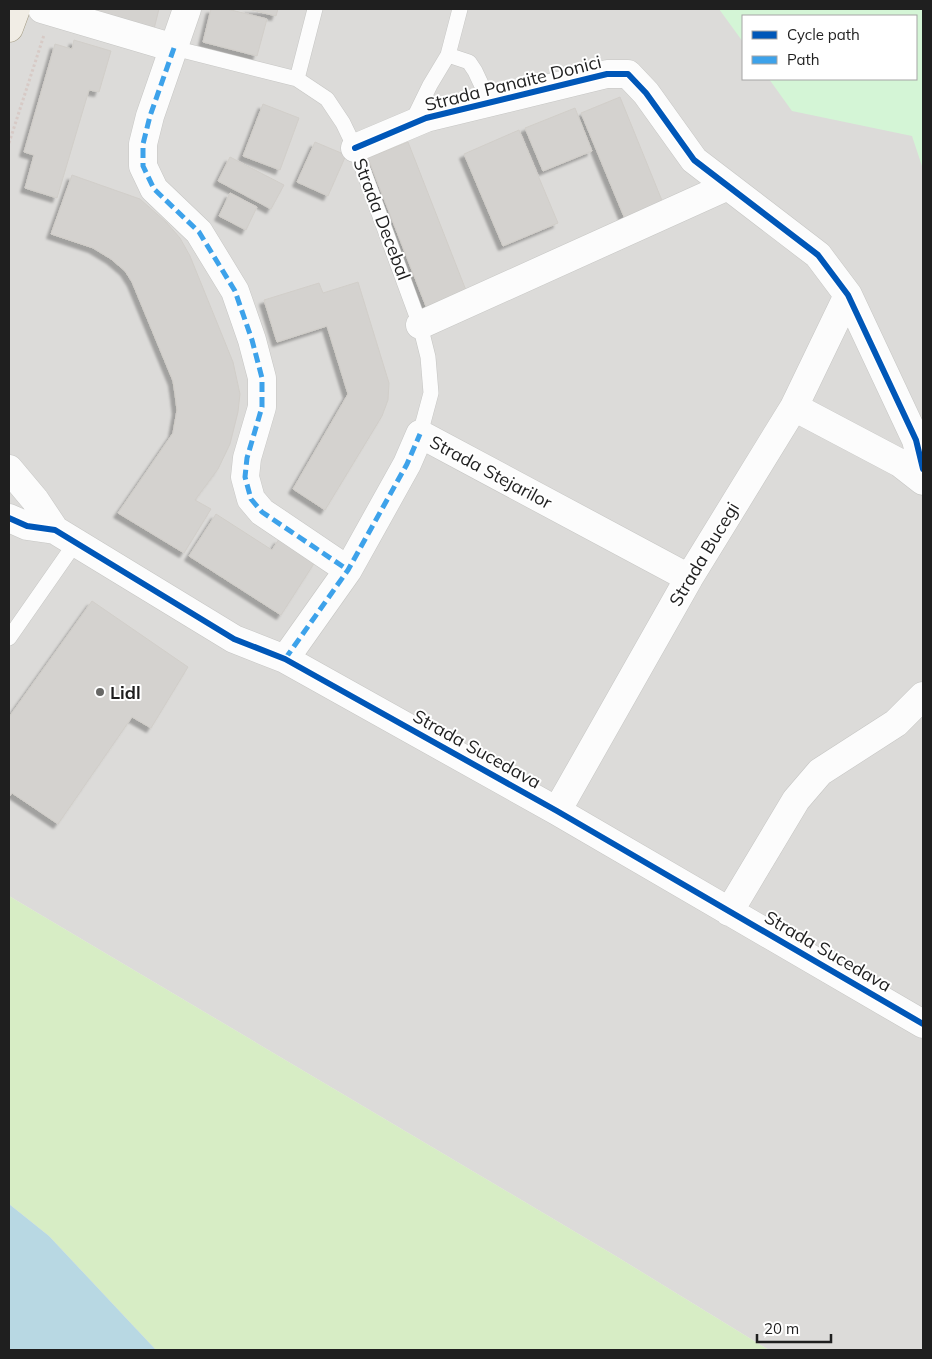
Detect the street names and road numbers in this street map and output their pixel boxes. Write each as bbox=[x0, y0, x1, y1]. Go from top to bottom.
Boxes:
street label: Strada Panaite Donici bbox=[422, 50, 604, 116]
street label: Strada Decebal bbox=[348, 155, 416, 283]
street label: Strada Stejarilor bbox=[426, 430, 556, 514]
street label: Strada Bucegi bbox=[664, 498, 744, 610]
street label: Strada Sucedava bbox=[409, 704, 545, 794]
street label: Strada Sucedava bbox=[760, 905, 896, 997]

